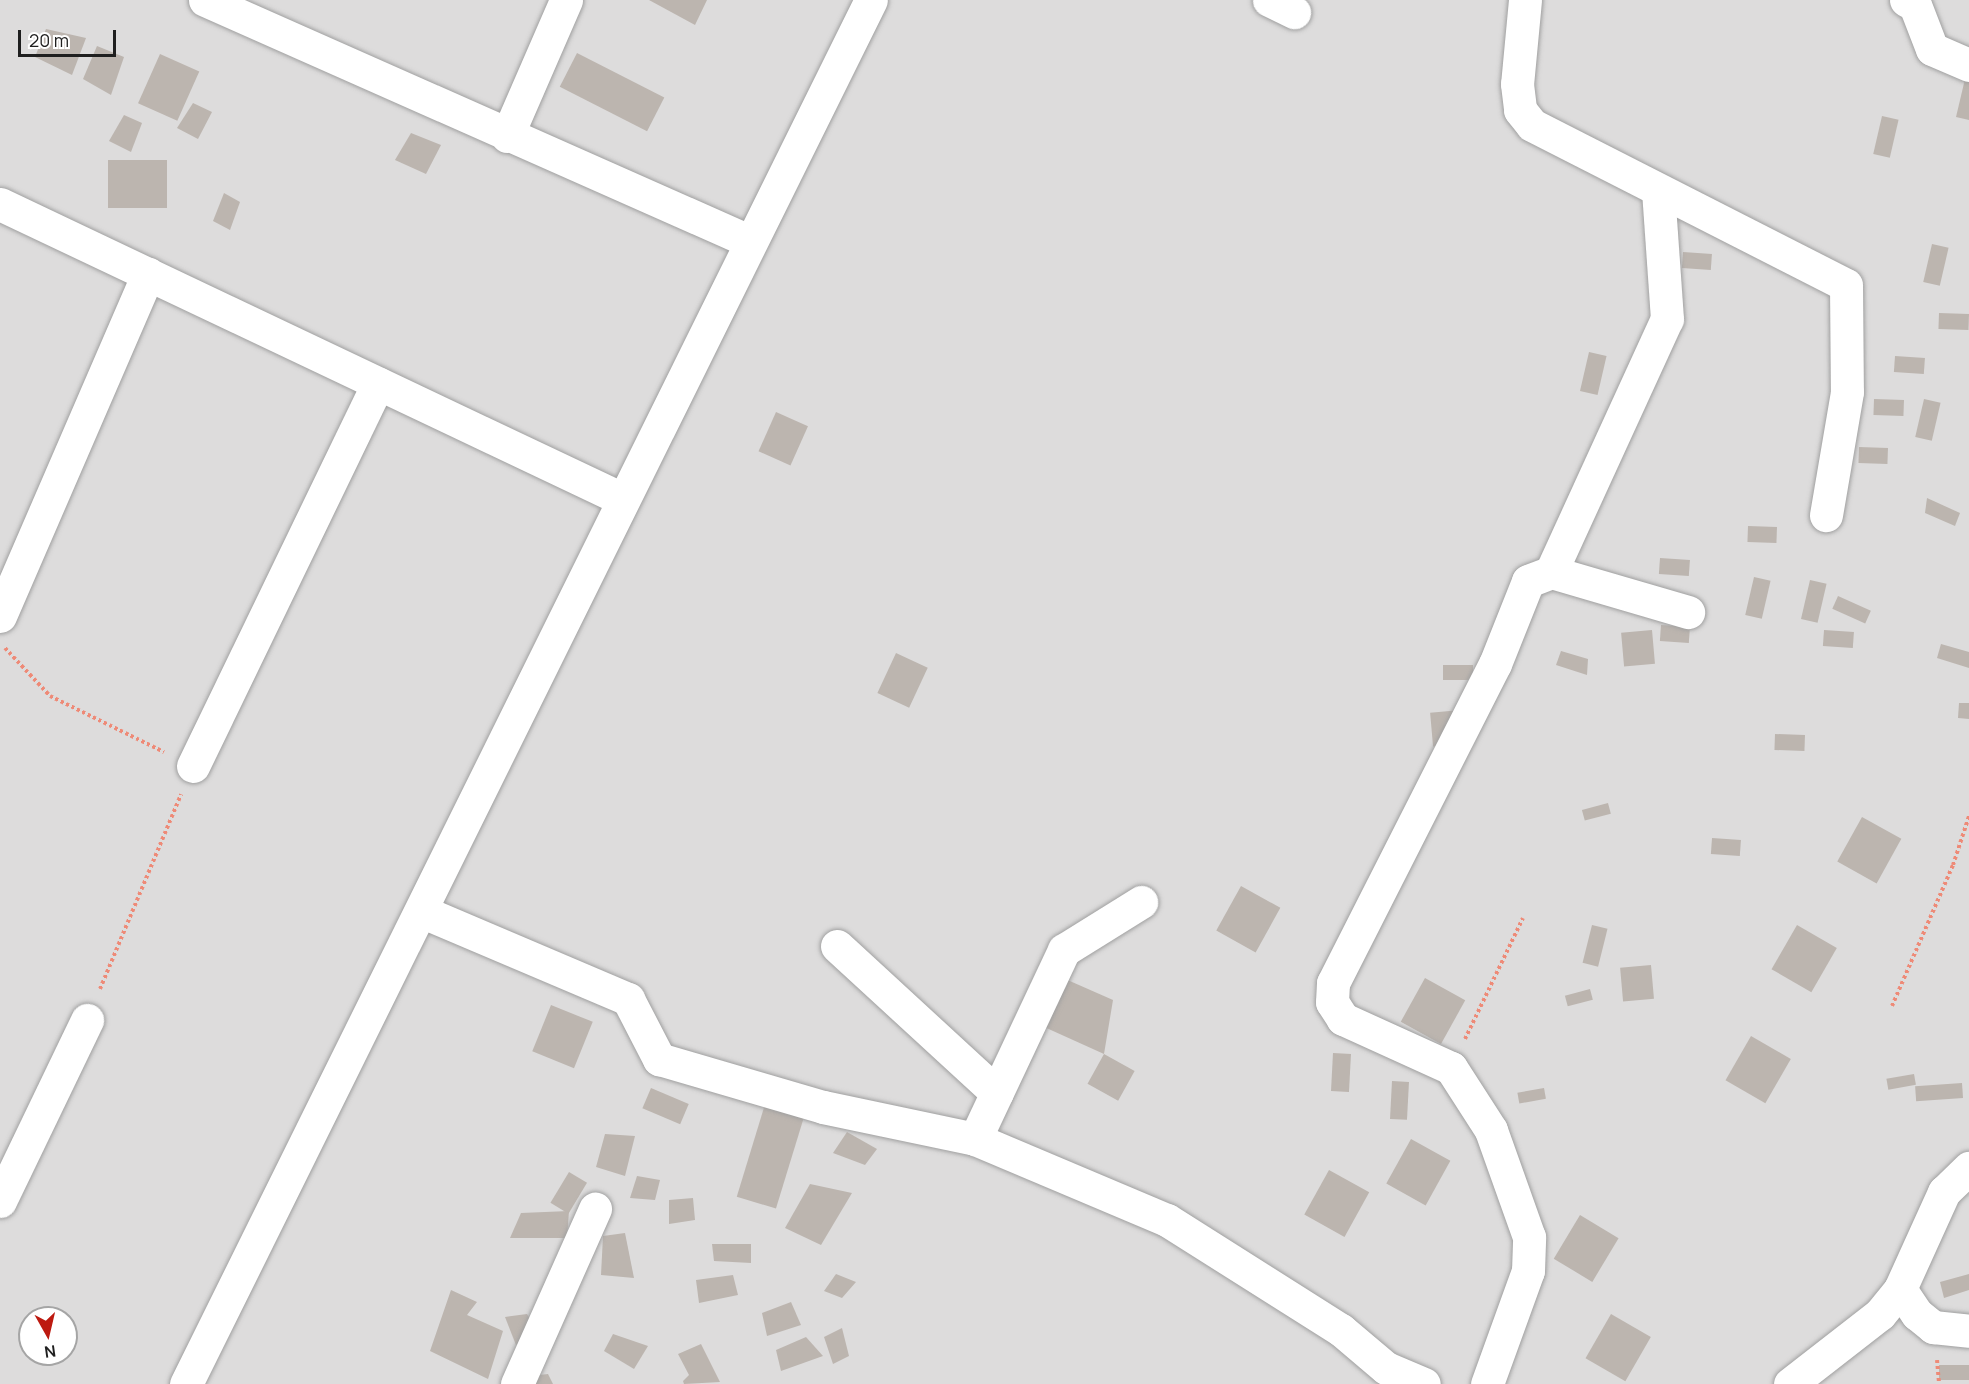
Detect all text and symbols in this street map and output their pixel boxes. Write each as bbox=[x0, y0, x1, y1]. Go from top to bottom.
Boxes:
scale bar bbox=[21, 18, 118, 56]
text: 20 m bbox=[29, 28, 69, 52]
north arrow bbox=[18, 1306, 78, 1366]
text: N bbox=[43, 1340, 57, 1364]

